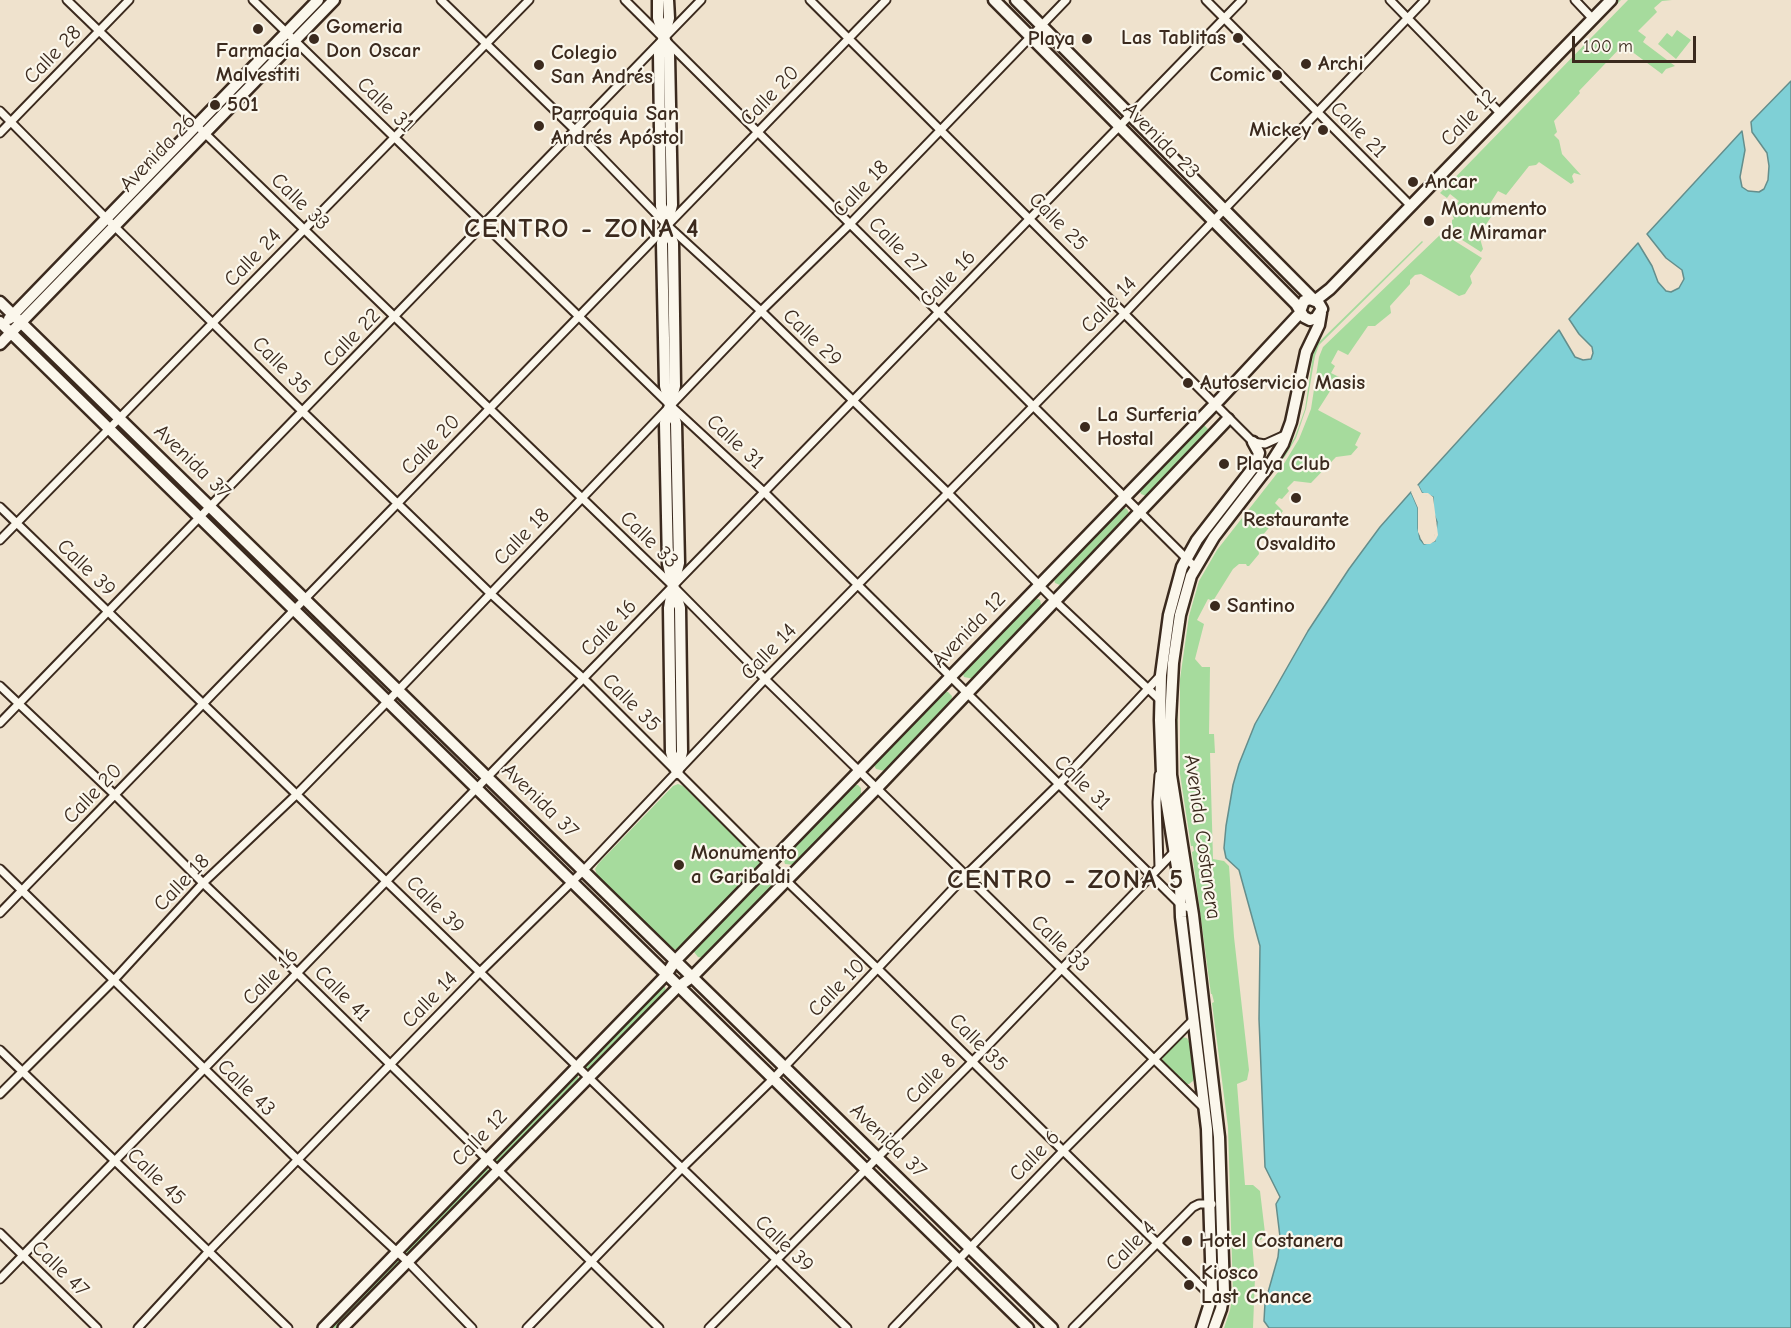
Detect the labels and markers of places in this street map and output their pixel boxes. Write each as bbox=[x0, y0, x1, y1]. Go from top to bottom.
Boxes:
place label: Gomeria Don Oscar bbox=[326, 14, 420, 64]
marker: Farmacia Malvestiti bbox=[251, 22, 265, 36]
place label: Las Tablitas bbox=[1121, 25, 1226, 51]
place label: Playa bbox=[1028, 26, 1075, 52]
marker: Las Tablitas bbox=[1231, 31, 1245, 45]
marker: Gomeria Don Oscar bbox=[307, 32, 321, 46]
marker: Playa bbox=[1080, 32, 1094, 46]
place label: Farmacia Malvestiti bbox=[216, 38, 300, 88]
place label: Colegio San Andrés bbox=[551, 40, 653, 90]
place label: Archi bbox=[1318, 51, 1363, 77]
marker: Archi bbox=[1299, 57, 1313, 71]
marker: Colegio San Andrés bbox=[532, 58, 546, 72]
place label: Comic bbox=[1210, 62, 1265, 88]
marker: Comic bbox=[1270, 68, 1284, 82]
place label: 501 bbox=[227, 92, 258, 118]
marker: 501 bbox=[208, 98, 222, 112]
place label: Parroquia San Andrés Apóstol bbox=[551, 101, 684, 151]
place label: Mickey bbox=[1249, 117, 1311, 143]
marker: Parroquia San Andrés Apóstol bbox=[532, 119, 546, 133]
marker: Mickey bbox=[1316, 123, 1330, 137]
place label: Ancar bbox=[1425, 169, 1477, 195]
marker: Ancar bbox=[1406, 175, 1420, 189]
place label: Monumento de Miramar bbox=[1441, 196, 1547, 246]
marker: Monumento de Miramar bbox=[1422, 214, 1436, 228]
place label: Autoservicio Masis bbox=[1200, 370, 1365, 396]
marker: Autoservicio Masis bbox=[1181, 376, 1195, 390]
place label: La Surferia Hostal bbox=[1097, 402, 1198, 452]
marker: La Surferia Hostal bbox=[1078, 420, 1092, 434]
place label: Playa Club bbox=[1236, 451, 1330, 477]
marker: Playa Club bbox=[1217, 457, 1231, 471]
marker: Restaurante Osvaldito bbox=[1289, 491, 1303, 505]
place label: Restaurante Osvaldito bbox=[1243, 507, 1349, 557]
place label: Santino bbox=[1227, 593, 1295, 619]
marker: Santino bbox=[1208, 599, 1222, 613]
place label: Monumento a Garibaldi bbox=[691, 840, 797, 890]
marker: Monumento a Garibaldi bbox=[672, 858, 686, 872]
place label: Hotel Costanera bbox=[1199, 1228, 1344, 1254]
marker: Hotel Costanera bbox=[1180, 1234, 1194, 1248]
place label: Kiosco Last Chance bbox=[1201, 1260, 1312, 1310]
marker: Kiosco Last Chance bbox=[1182, 1278, 1196, 1292]

